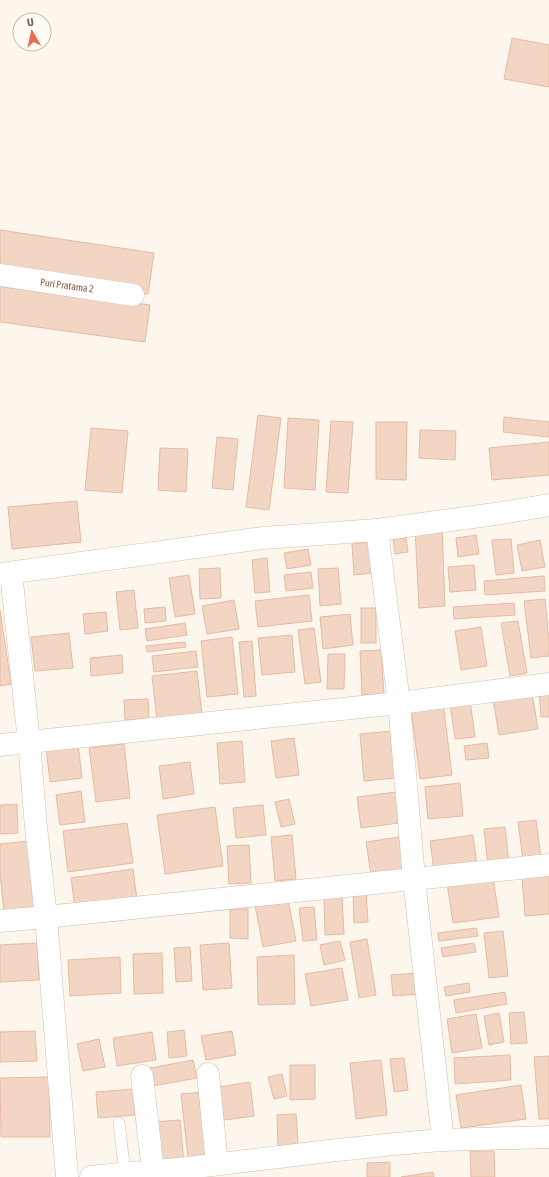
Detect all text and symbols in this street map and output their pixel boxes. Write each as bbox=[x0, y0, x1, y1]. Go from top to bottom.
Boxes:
north arrow bbox=[12, 12, 52, 52]
text: U bbox=[26, 16, 35, 29]
street label: Puri Pratama 2 bbox=[39, 276, 95, 295]

